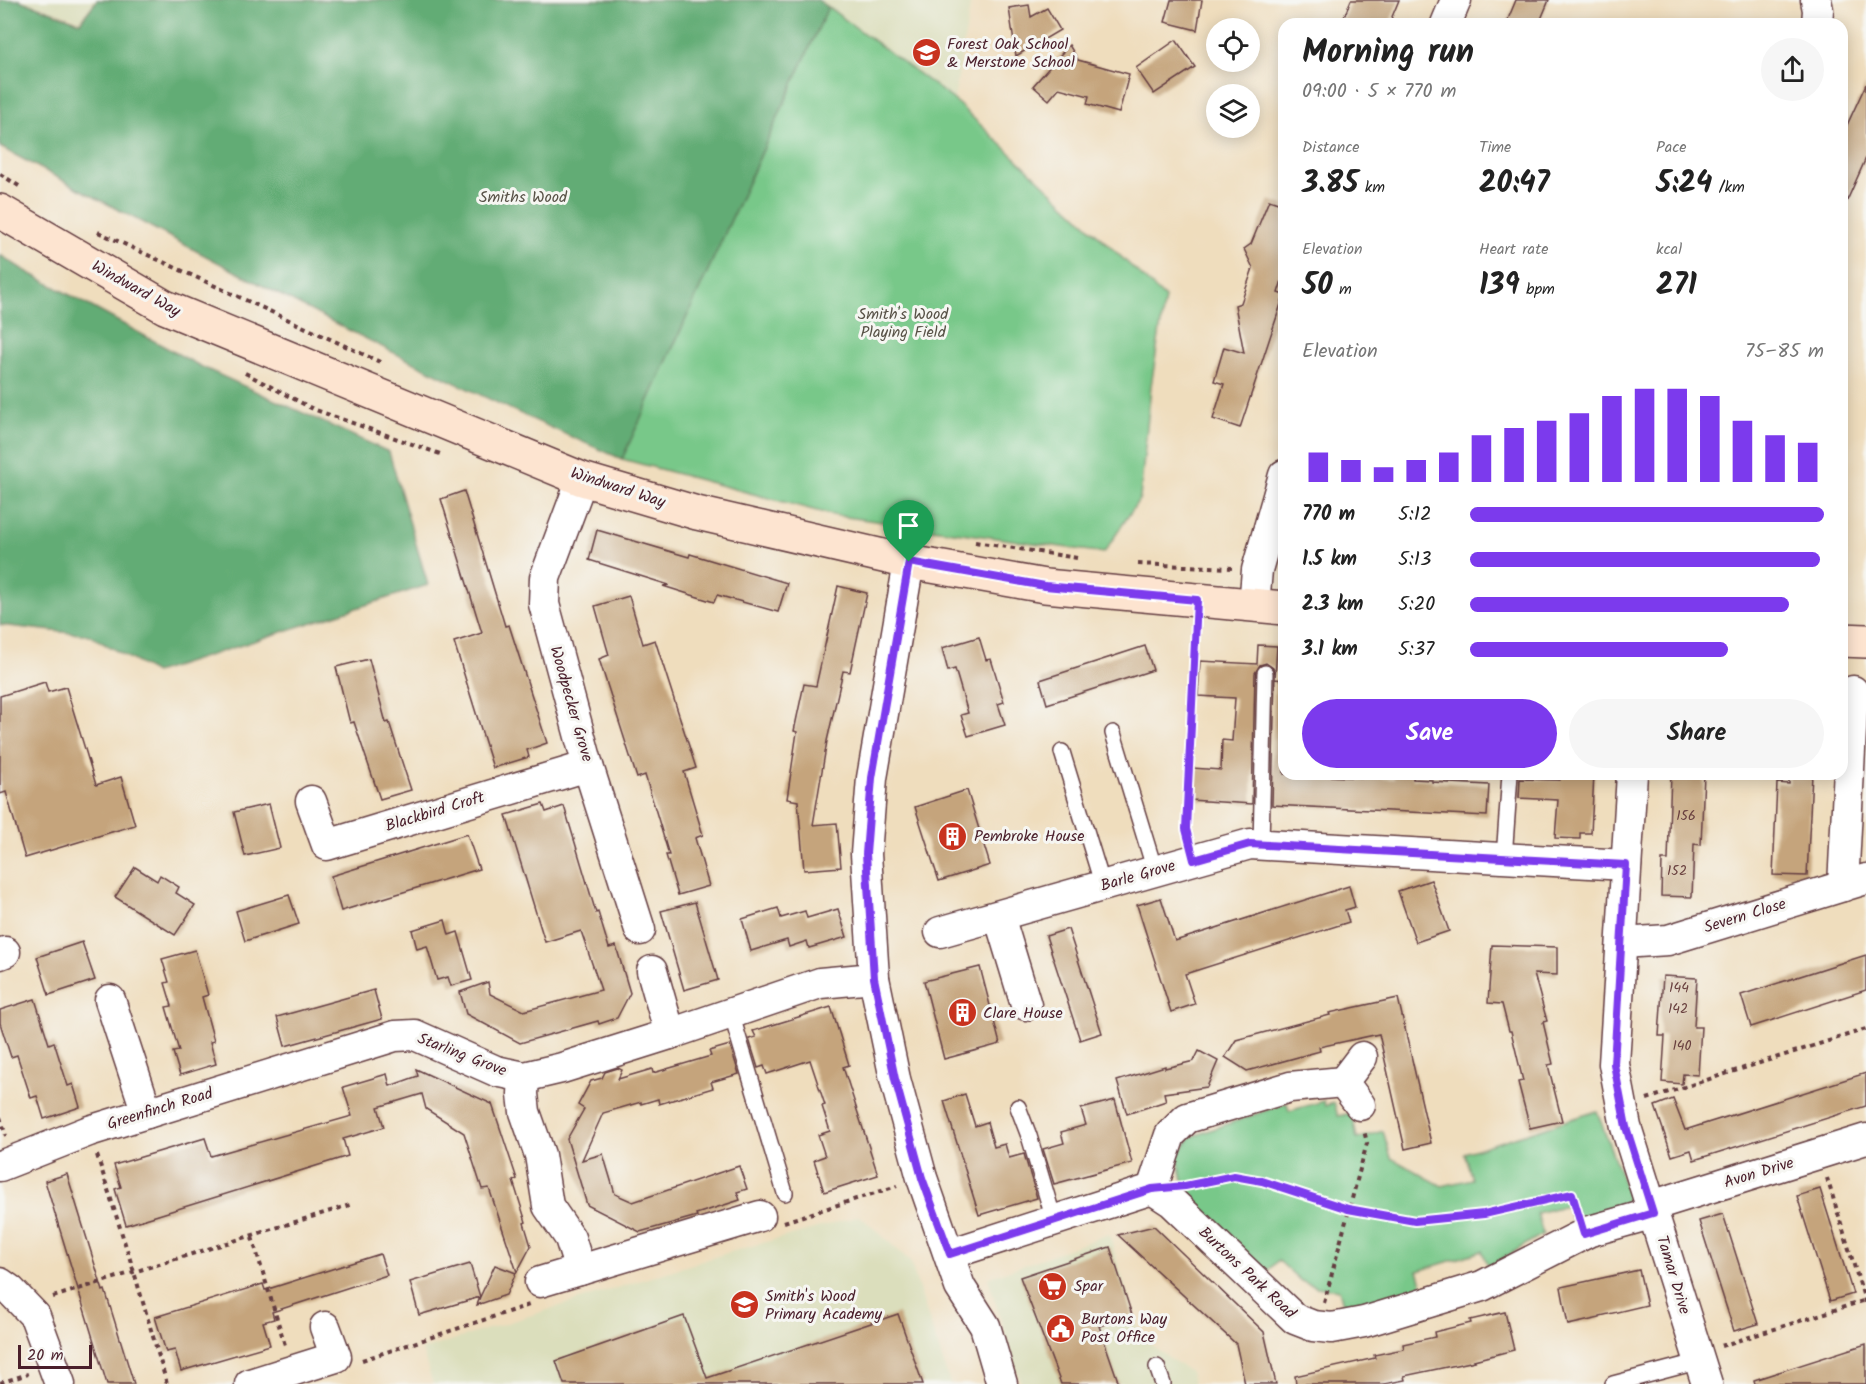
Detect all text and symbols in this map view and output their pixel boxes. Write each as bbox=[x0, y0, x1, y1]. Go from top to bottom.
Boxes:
map controls bbox=[1206, 18, 1260, 138]
button: locate bbox=[1206, 18, 1260, 72]
text: Morning run bbox=[1302, 27, 1474, 80]
place label: Forest Oak School & Merstone School bbox=[947, 32, 1075, 75]
school or university icon: Forest Oak School & Merstone School bbox=[910, 37, 942, 69]
button: share bbox=[1761, 38, 1824, 101]
text: 09:00 · 5 × 770 m bbox=[1302, 76, 1456, 108]
button: layers bbox=[1206, 84, 1260, 138]
text: Distance bbox=[1302, 135, 1360, 160]
text: Time bbox=[1479, 135, 1511, 160]
text: Pace bbox=[1656, 135, 1687, 160]
text: 3.85 bbox=[1302, 160, 1358, 208]
text: 20:47 bbox=[1479, 160, 1550, 208]
text: 5:24 bbox=[1656, 160, 1712, 208]
text: km bbox=[1358, 175, 1385, 200]
text: /km bbox=[1712, 175, 1745, 200]
park label: Smiths Wood bbox=[479, 185, 568, 210]
text: Elevation bbox=[1302, 237, 1363, 262]
text: Heart rate bbox=[1479, 237, 1549, 262]
text: kcal bbox=[1656, 237, 1682, 262]
street label: Windward Way bbox=[87, 254, 185, 324]
text: 50 bbox=[1302, 262, 1333, 310]
text: 139 bbox=[1479, 262, 1520, 310]
text: 271 bbox=[1656, 262, 1697, 310]
text: m bbox=[1333, 277, 1352, 302]
text: bpm bbox=[1520, 277, 1555, 302]
park label: Smith's Wood Playing Field bbox=[858, 302, 949, 345]
text: Elevation bbox=[1302, 336, 1378, 368]
text: 75–85 m bbox=[1745, 336, 1824, 368]
street label: Windward Way bbox=[567, 461, 669, 515]
text: 770 m bbox=[1302, 499, 1355, 531]
text: 5:12 bbox=[1398, 499, 1432, 531]
pin bbox=[883, 500, 934, 562]
icon: arrive bbox=[892, 509, 925, 542]
text: 1.5 km bbox=[1302, 544, 1357, 576]
text: 5:13 bbox=[1398, 544, 1431, 576]
text: 2.3 km bbox=[1302, 589, 1363, 621]
text: 5:20 bbox=[1398, 589, 1435, 621]
text: 3.1 km bbox=[1302, 634, 1358, 666]
text: 5:37 bbox=[1398, 634, 1434, 666]
street label: Woodpecker Grove bbox=[542, 643, 600, 765]
button: Save bbox=[1302, 699, 1557, 768]
button: Share bbox=[1569, 699, 1824, 768]
street label: Blackbird Croft bbox=[382, 785, 488, 839]
house number: 156 bbox=[1676, 805, 1696, 827]
building icon: Pembroke House bbox=[937, 820, 969, 852]
place label: Pembroke House bbox=[974, 824, 1084, 849]
street label: Barle Grove bbox=[1098, 853, 1178, 899]
house number: 152 bbox=[1667, 860, 1687, 882]
street label: Severn Close bbox=[1701, 892, 1789, 940]
house number: 144 bbox=[1669, 977, 1689, 999]
building icon: Clare House bbox=[946, 997, 978, 1029]
house number: 142 bbox=[1668, 998, 1688, 1020]
place label: Clare House bbox=[983, 1001, 1063, 1026]
street label: Starling Grove bbox=[414, 1026, 510, 1084]
house number: 140 bbox=[1672, 1035, 1692, 1057]
street label: Greenfinch Road bbox=[104, 1081, 217, 1137]
street label: Avon Drive bbox=[1721, 1151, 1797, 1195]
street label: Burtons Park Road bbox=[1192, 1221, 1302, 1326]
street label: Tamar Drive bbox=[1649, 1232, 1697, 1318]
supermarket icon: Spar bbox=[1037, 1270, 1069, 1302]
place label: Spar bbox=[1074, 1274, 1105, 1299]
place label: Smith's Wood Primary Academy bbox=[765, 1284, 883, 1327]
school or university icon: Smith's Wood Primary Academy bbox=[728, 1289, 760, 1321]
place label: Burtons Way Post Office bbox=[1081, 1307, 1167, 1350]
public building icon: Burtons Way Post Office bbox=[1044, 1312, 1076, 1344]
scale bar bbox=[18, 1342, 92, 1370]
text: 20 m bbox=[27, 1343, 63, 1368]

